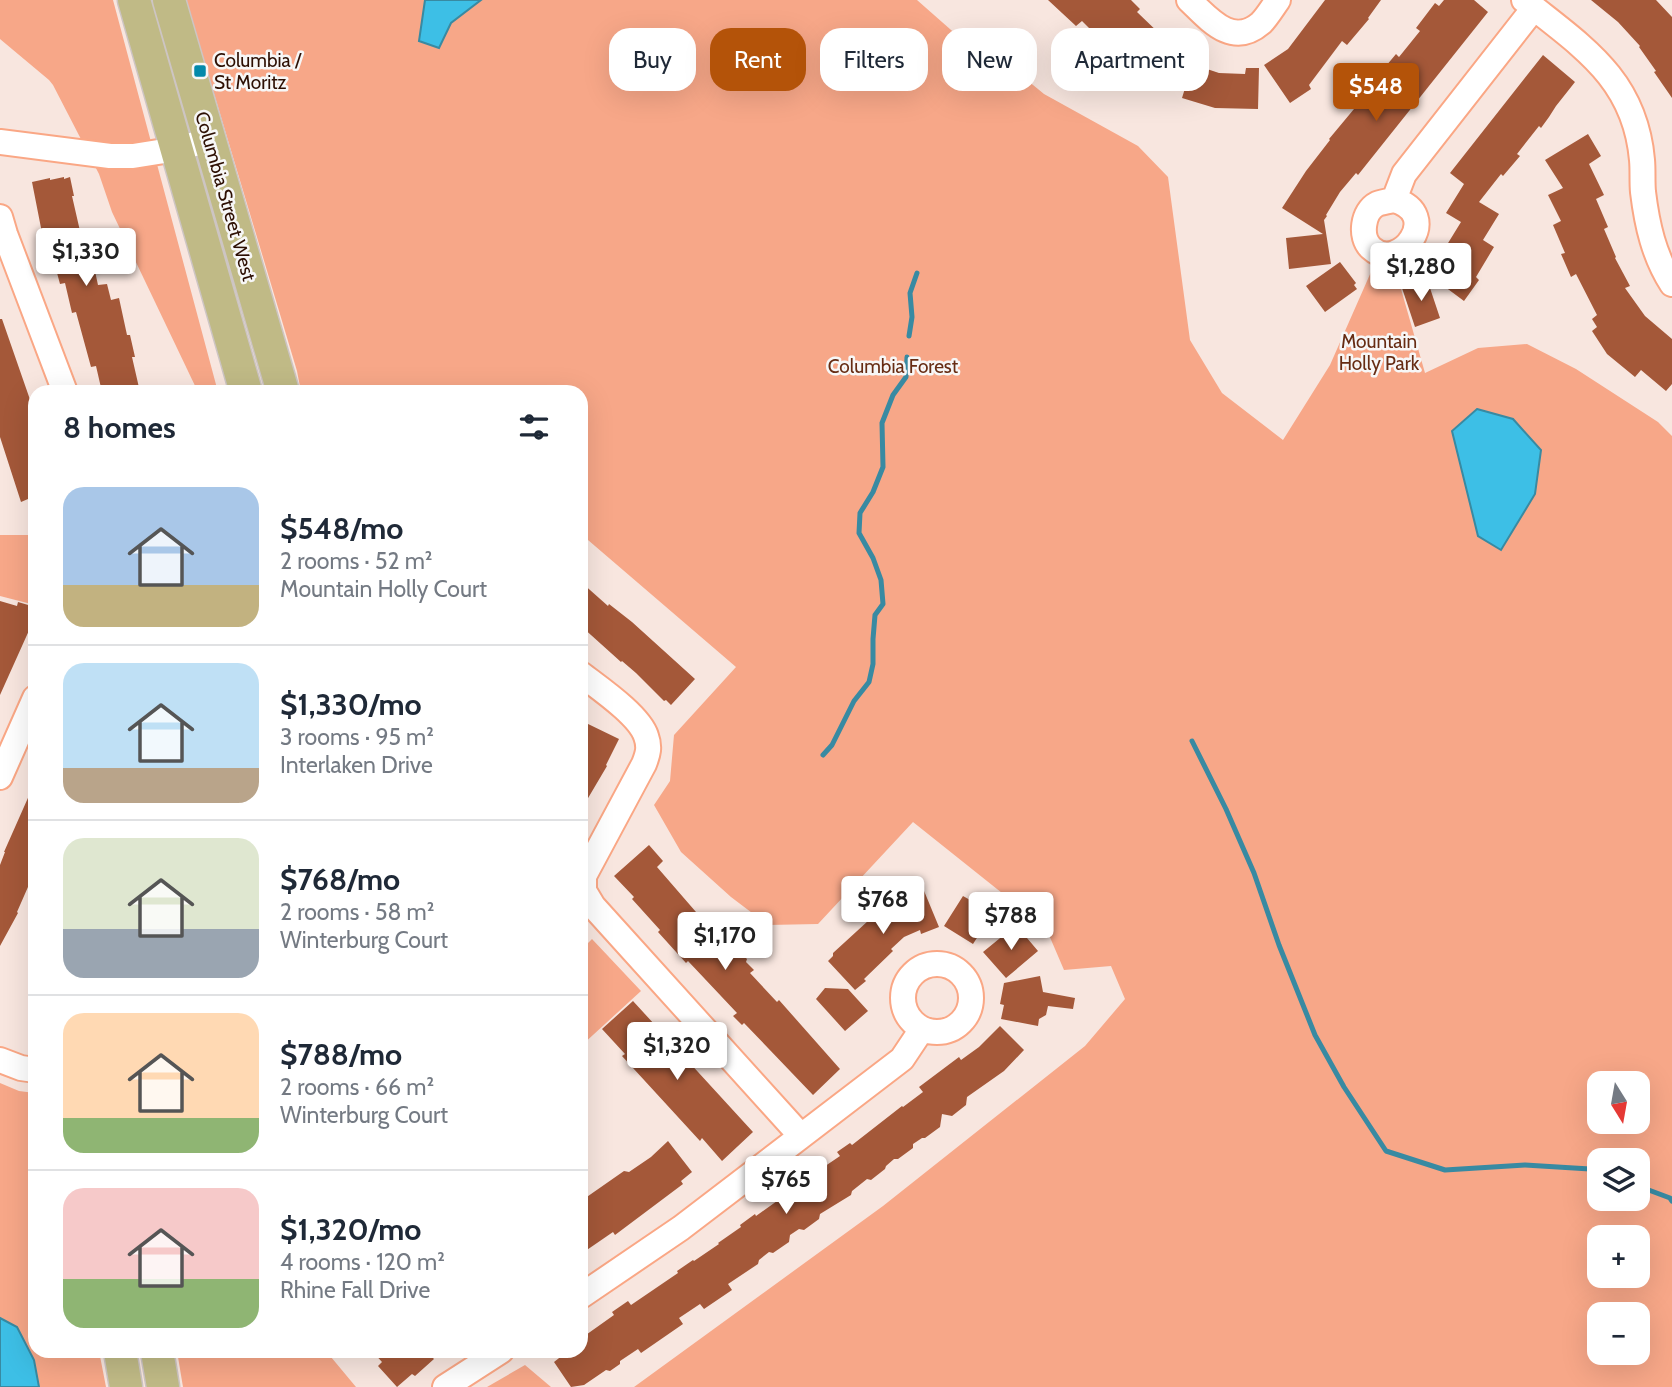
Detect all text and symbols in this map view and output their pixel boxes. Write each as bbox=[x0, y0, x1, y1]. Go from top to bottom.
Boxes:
chip: Buy bbox=[609, 28, 696, 91]
chip: Rent bbox=[710, 28, 806, 91]
chip: Filters bbox=[820, 28, 928, 91]
chip: New bbox=[942, 28, 1037, 91]
chip: Apartment bbox=[1051, 28, 1209, 91]
place label: Columbia / St Moritz bbox=[214, 49, 302, 94]
marker: Columbia / St Moritz bbox=[192, 63, 208, 79]
pin: $548 bbox=[1335, 64, 1417, 123]
text: $548 bbox=[1349, 72, 1403, 100]
street label: Columbia Street West bbox=[190, 109, 261, 284]
pin: $1,330 bbox=[29, 229, 143, 288]
text: $1,330 bbox=[52, 237, 120, 265]
pin: $1,280 bbox=[1364, 244, 1478, 303]
text: $1,280 bbox=[1386, 252, 1456, 280]
park label: Mountain Holly Park bbox=[1339, 330, 1420, 375]
park label: Columbia Forest bbox=[828, 355, 959, 378]
icon: filters bbox=[515, 408, 553, 446]
text: 8 homes bbox=[63, 409, 176, 446]
text: $548/mo bbox=[280, 510, 403, 547]
icon: home bbox=[119, 515, 203, 599]
text: 2 rooms · 52 m² bbox=[280, 547, 433, 575]
text: Mountain Holly Court bbox=[280, 575, 487, 603]
text: $1,330/mo bbox=[280, 686, 422, 723]
icon: home bbox=[119, 691, 203, 775]
text: 3 rooms · 95 m² bbox=[280, 723, 434, 751]
text: Interlaken Drive bbox=[280, 751, 433, 779]
text: $768/mo bbox=[280, 861, 400, 898]
icon: home bbox=[119, 866, 203, 950]
pin: $768 bbox=[842, 876, 924, 936]
text: $768 bbox=[857, 885, 909, 913]
pin: $788 bbox=[970, 892, 1052, 952]
text: 2 rooms · 58 m² bbox=[280, 898, 434, 926]
text: $788 bbox=[985, 901, 1037, 929]
pin: $1,170 bbox=[668, 912, 782, 972]
text: $1,170 bbox=[694, 921, 757, 949]
text: Winterburg Court bbox=[280, 926, 448, 954]
pin: $1,320 bbox=[620, 1023, 734, 1082]
text: $1,320 bbox=[643, 1031, 711, 1059]
text: $788/mo bbox=[280, 1036, 402, 1073]
icon: home bbox=[119, 1041, 203, 1125]
north arrow bbox=[1587, 1071, 1650, 1134]
map controls bbox=[1587, 1071, 1650, 1365]
text: 2 rooms · 66 m² bbox=[280, 1073, 434, 1101]
text: Winterburg Court bbox=[280, 1101, 448, 1129]
button: layers bbox=[1587, 1148, 1650, 1211]
pin: $765 bbox=[745, 1156, 827, 1216]
text: $765 bbox=[761, 1165, 811, 1193]
text: $1,320/mo bbox=[280, 1211, 421, 1248]
icon: home bbox=[119, 1216, 203, 1300]
button: + bbox=[1587, 1225, 1650, 1288]
text: 4 rooms · 120 m² bbox=[280, 1248, 445, 1276]
text: Rhine Fall Drive bbox=[280, 1276, 430, 1304]
button: − bbox=[1587, 1302, 1650, 1365]

